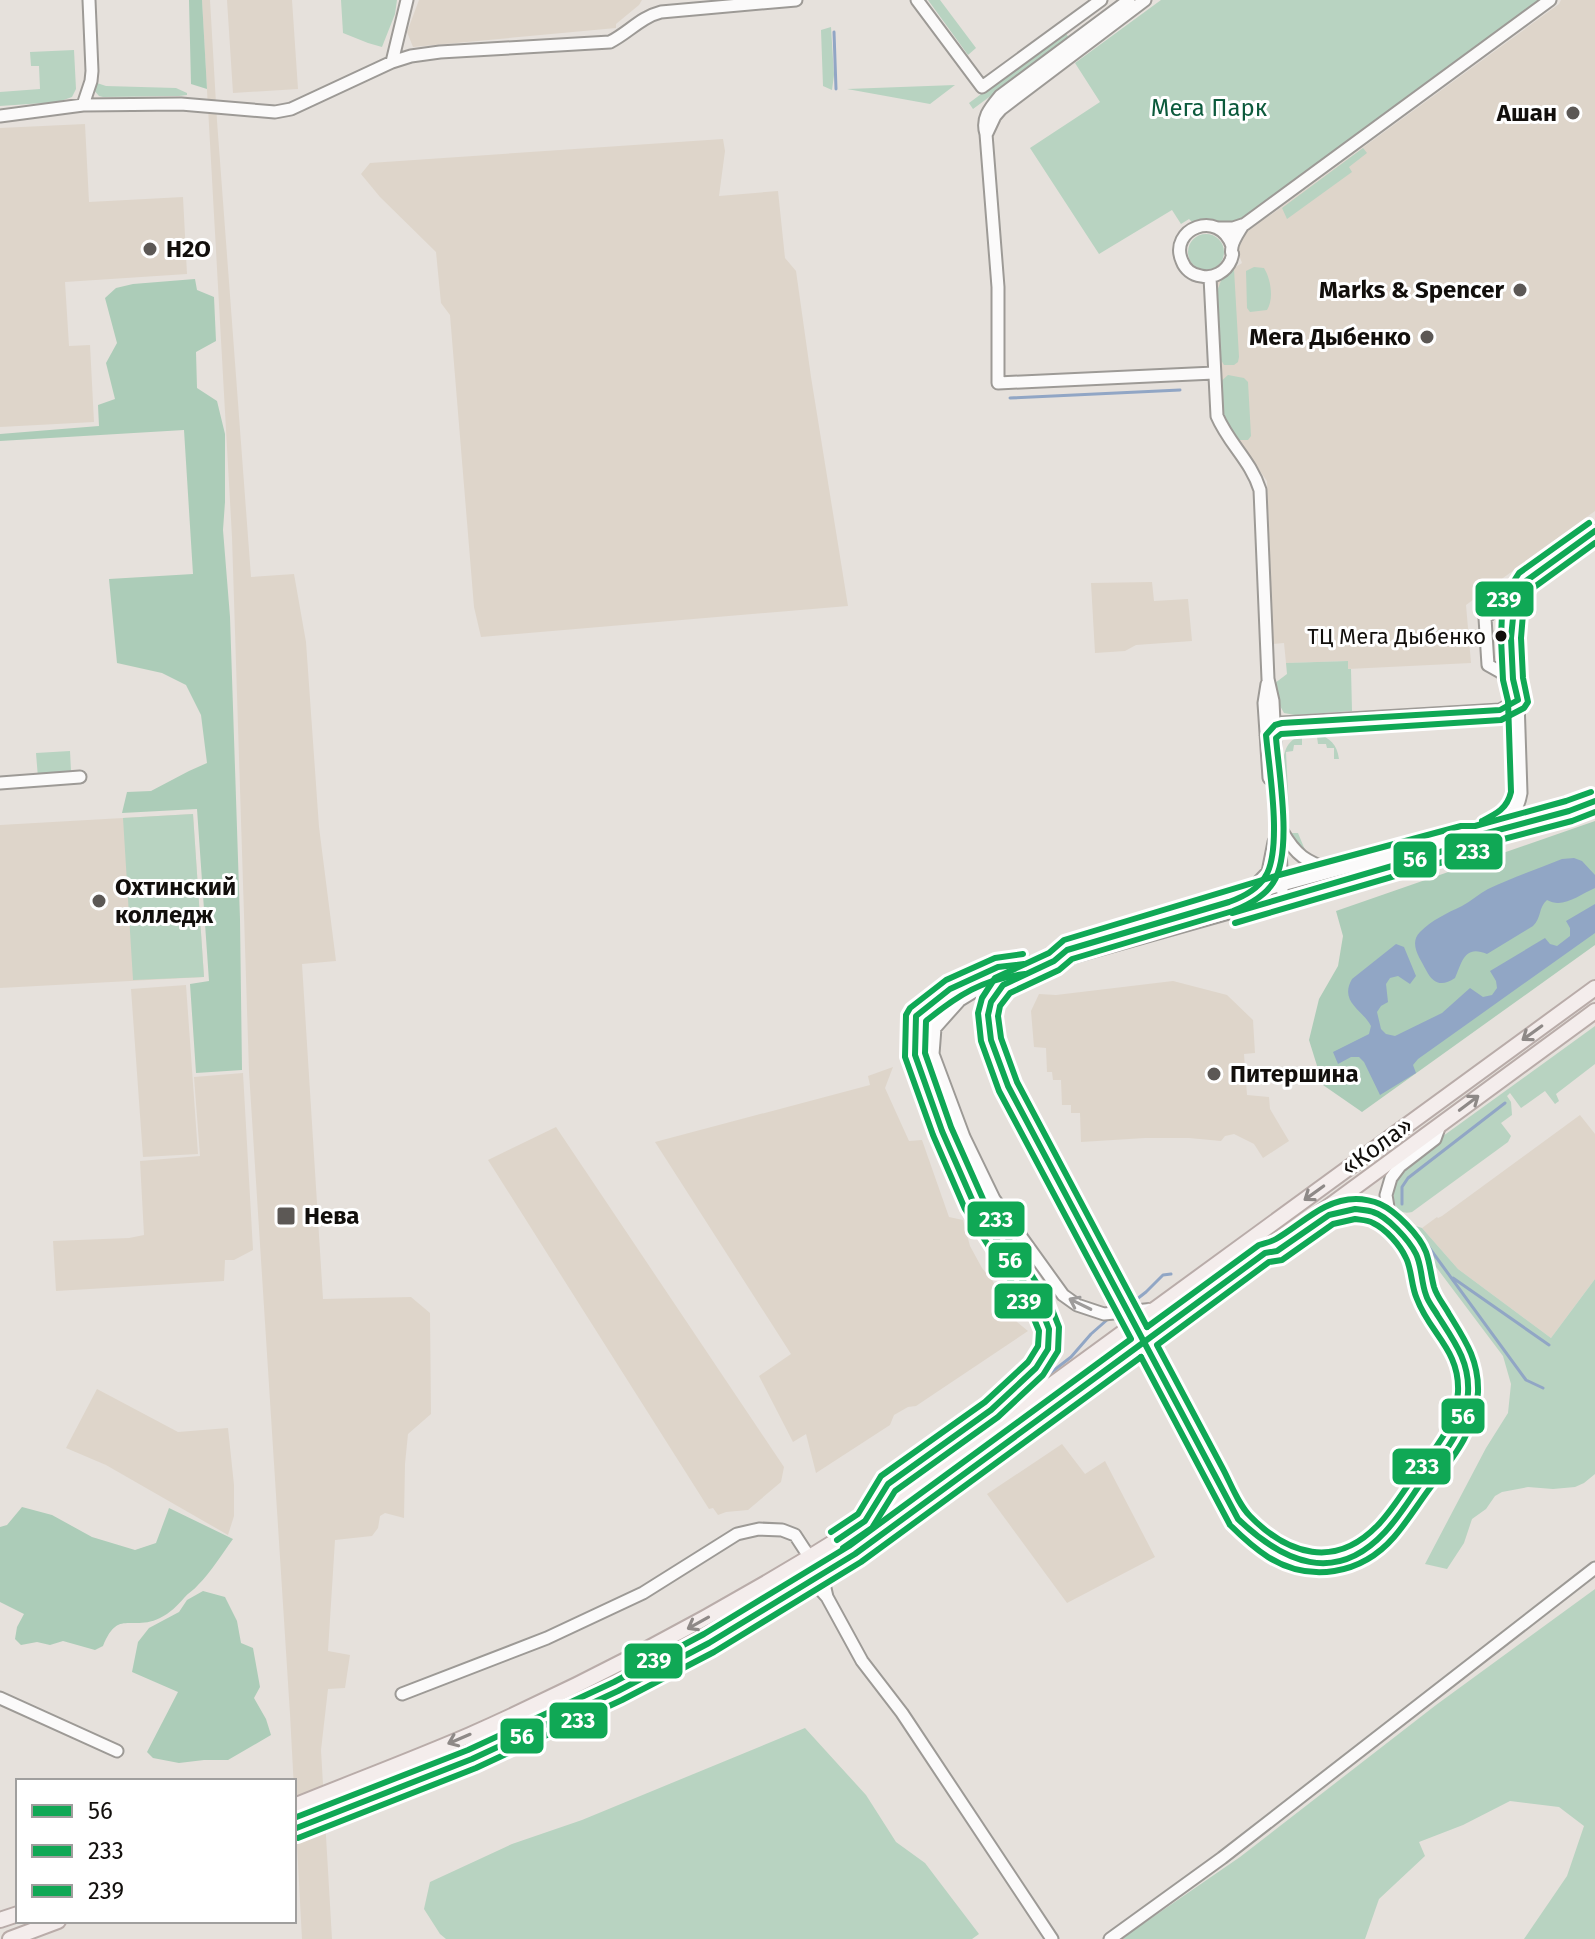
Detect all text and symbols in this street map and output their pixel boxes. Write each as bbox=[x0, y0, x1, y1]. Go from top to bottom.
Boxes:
park label: Мега Парк bbox=[1151, 94, 1268, 122]
place label: Ашан bbox=[1496, 99, 1557, 127]
marker: Ашан bbox=[1564, 104, 1582, 122]
place label: H2O bbox=[166, 235, 211, 263]
marker: H2O bbox=[141, 240, 159, 258]
place label: Marks & Spencer bbox=[1319, 276, 1504, 304]
marker: Marks & Spencer bbox=[1511, 281, 1529, 299]
place label: Мега Дыбенко bbox=[1249, 323, 1411, 351]
marker: Мега Дыбенко bbox=[1418, 328, 1436, 346]
line badge: 239 bbox=[1474, 580, 1535, 618]
text: 239 bbox=[1487, 586, 1521, 613]
place label: ТЦ Мега Дыбенко bbox=[1307, 623, 1486, 650]
marker: ТЦ Мега Дыбенко bbox=[1493, 628, 1509, 644]
line badge: 233 bbox=[1443, 832, 1504, 871]
text: 233 bbox=[1456, 838, 1490, 865]
line badge: 56 bbox=[1392, 840, 1438, 879]
text: 56 bbox=[1403, 846, 1427, 873]
place label: Охтинский колледж bbox=[115, 873, 236, 929]
marker: Охтинский колледж bbox=[90, 892, 108, 910]
one-way arrow bbox=[1521, 1025, 1543, 1042]
place label: Питершина bbox=[1230, 1060, 1359, 1088]
marker: Питершина bbox=[1205, 1065, 1223, 1083]
one-way arrow bbox=[1458, 1094, 1479, 1111]
street label: «Кола» bbox=[1336, 1111, 1418, 1181]
one-way arrow bbox=[1303, 1185, 1325, 1202]
line badge: 233 bbox=[966, 1200, 1026, 1238]
place label: Нева bbox=[304, 1202, 360, 1230]
marker: Нева bbox=[275, 1205, 297, 1227]
text: 233 bbox=[979, 1206, 1013, 1233]
line badge: 56 bbox=[987, 1241, 1033, 1279]
text: 56 bbox=[998, 1247, 1022, 1274]
line badge: 239 bbox=[993, 1282, 1054, 1320]
text: 239 bbox=[1007, 1288, 1041, 1315]
one-way arrow bbox=[1068, 1296, 1092, 1311]
line badge: 56 bbox=[1440, 1397, 1486, 1435]
text: 56 bbox=[1451, 1403, 1475, 1430]
line badge: 233 bbox=[1391, 1447, 1452, 1486]
text: 233 bbox=[1405, 1453, 1439, 1480]
one-way arrow bbox=[687, 1615, 710, 1631]
line badge: 239 bbox=[623, 1642, 684, 1680]
text: 239 bbox=[637, 1647, 671, 1674]
line badge: 233 bbox=[548, 1701, 609, 1740]
text: 233 bbox=[561, 1707, 595, 1734]
line badge: 56 bbox=[499, 1717, 545, 1755]
text: 56 bbox=[510, 1723, 534, 1750]
one-way arrow bbox=[448, 1732, 472, 1747]
legend bbox=[16, 1779, 296, 1923]
text: 56 bbox=[88, 1797, 113, 1825]
text: 233 bbox=[88, 1837, 124, 1865]
text: 239 bbox=[88, 1877, 124, 1905]

